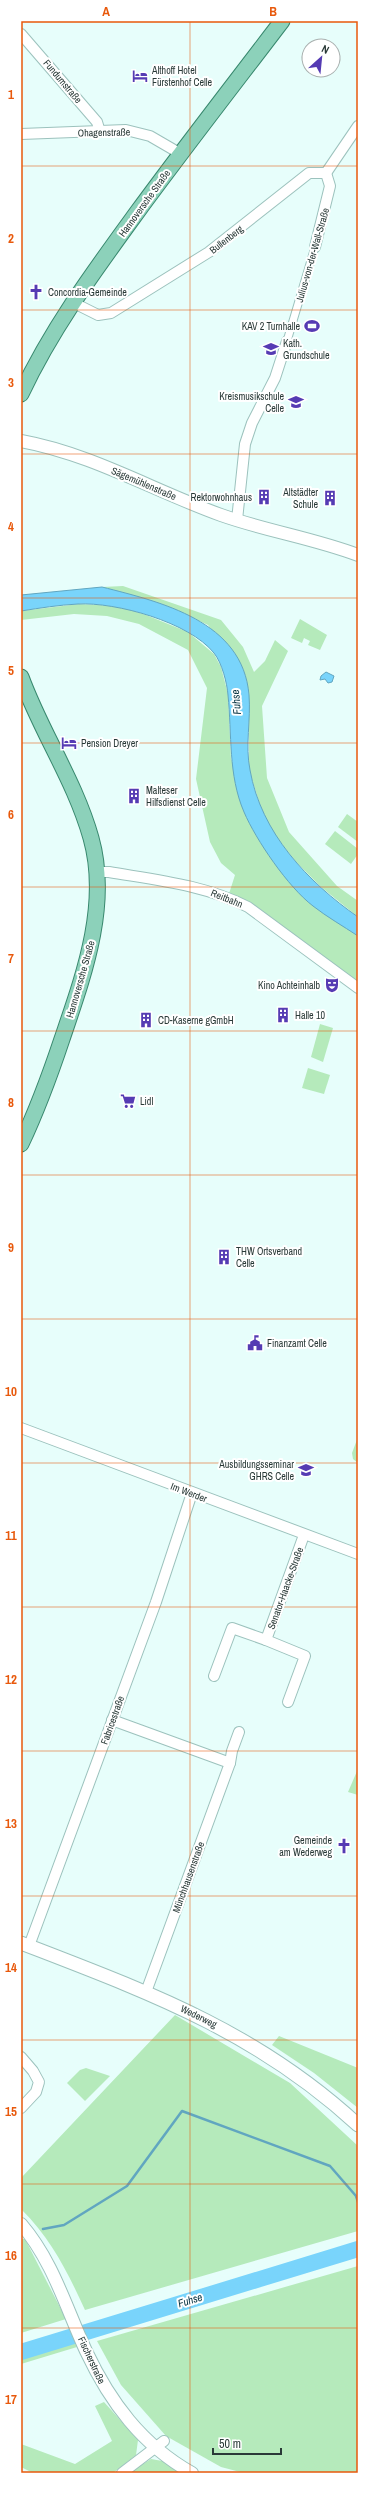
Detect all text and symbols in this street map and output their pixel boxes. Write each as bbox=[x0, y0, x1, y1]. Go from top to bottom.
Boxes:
text: A bbox=[102, 3, 110, 20]
text: B bbox=[269, 3, 277, 20]
north arrow bbox=[301, 38, 341, 78]
text: N bbox=[319, 41, 332, 57]
street label: Fundumstraße bbox=[40, 57, 85, 106]
place label: Althoff Hotel Fürstenhof Celle bbox=[151, 64, 213, 89]
hotel icon: Althoff Hotel Fürstenhof Celle bbox=[131, 67, 149, 85]
text: 1 bbox=[8, 86, 14, 103]
street label: Ohagenstraße bbox=[78, 126, 131, 139]
street label: Hannoversche Straße bbox=[116, 167, 173, 239]
street label: Julius-von-der-Wall-Straße bbox=[293, 206, 332, 304]
street label: Bullenberg bbox=[207, 222, 246, 257]
text: 2 bbox=[8, 230, 14, 247]
church icon: Concordia-Gemeinde bbox=[27, 283, 45, 301]
place label: Concordia-Gemeinde bbox=[48, 286, 127, 299]
sports icon: KAV 2 Turnhalle bbox=[303, 317, 321, 335]
place label: KAV 2 Turnhalle bbox=[242, 320, 300, 333]
place label: Kath. Grundschule bbox=[283, 337, 330, 362]
school or university icon: Kath. Grundschule bbox=[262, 340, 280, 358]
text: 3 bbox=[8, 374, 14, 391]
place label: Kreismusikschule Celle bbox=[219, 390, 284, 415]
school or university icon: Kreismusikschule Celle bbox=[287, 393, 305, 411]
street label: Sägemühlenstraße bbox=[109, 464, 179, 503]
place label: Altstädter Schule bbox=[282, 486, 318, 511]
building icon: Rektorwohnhaus bbox=[255, 488, 273, 506]
building icon: Altstädter Schule bbox=[321, 489, 339, 507]
place label: Rektorwohnhaus bbox=[190, 491, 252, 504]
text: 4 bbox=[8, 518, 14, 535]
text: 5 bbox=[8, 662, 14, 679]
water label: Fuhse bbox=[228, 689, 244, 715]
hotel icon: Pension Dreyer bbox=[60, 734, 78, 752]
place label: Pension Dreyer bbox=[81, 737, 138, 750]
place label: Malteser Hilfsdienst Celle bbox=[146, 784, 206, 809]
building icon: Malteser Hilfsdienst Celle bbox=[125, 787, 143, 805]
text: 6 bbox=[8, 806, 14, 823]
street label: Reitbahn bbox=[209, 886, 245, 911]
street label: Hannoversche Straße bbox=[63, 939, 98, 1019]
text: 7 bbox=[8, 950, 14, 967]
theatre icon: Kino Achteinhalb bbox=[323, 976, 341, 994]
place label: Kino Achteinhalb bbox=[258, 979, 320, 992]
building icon: Halle 10 bbox=[274, 1006, 292, 1024]
place label: Halle 10 bbox=[295, 1009, 326, 1022]
building icon: CD-Kaserne gGmbH bbox=[137, 1011, 155, 1029]
place label: CD-Kaserne gGmbH bbox=[158, 1014, 234, 1027]
supermarket icon: Lidl bbox=[119, 1092, 137, 1110]
text: 8 bbox=[8, 1094, 14, 1111]
place label: Lidl bbox=[140, 1095, 153, 1108]
text: 9 bbox=[8, 1239, 14, 1256]
place label: THW Ortsverband Celle bbox=[236, 1245, 302, 1270]
building icon: THW Ortsverband Celle bbox=[215, 1248, 233, 1266]
public building icon: Finanzamt Celle bbox=[246, 1334, 264, 1352]
place label: Finanzamt Celle bbox=[267, 1337, 327, 1350]
text: 10 bbox=[5, 1383, 17, 1400]
place label: Ausbildungsseminar GHRS Celle bbox=[218, 1458, 294, 1483]
school or university icon: Ausbildungsseminar GHRS Celle bbox=[297, 1461, 315, 1479]
street label: Im Werder bbox=[169, 1480, 209, 1505]
text: 11 bbox=[5, 1527, 17, 1544]
street label: Senator-Haacke-Straße bbox=[265, 1545, 307, 1631]
text: 12 bbox=[5, 1671, 17, 1688]
street label: Fabricestraße bbox=[98, 1694, 127, 1746]
text: 13 bbox=[5, 1815, 17, 1832]
place label: Gemeinde am Wederweg bbox=[279, 1834, 332, 1859]
church icon: Gemeinde am Wederweg bbox=[335, 1837, 353, 1855]
street label: Münchhausenstraße bbox=[170, 1839, 208, 1915]
text: 14 bbox=[5, 1959, 17, 1976]
street label: Wederweg bbox=[178, 2002, 220, 2031]
text: 15 bbox=[5, 2103, 17, 2120]
text: 16 bbox=[5, 2247, 17, 2264]
water label: Fuhse bbox=[176, 2290, 204, 2310]
street label: Fischerstraße bbox=[75, 2335, 108, 2386]
text: 17 bbox=[5, 2391, 17, 2408]
scale bar bbox=[213, 2430, 281, 2456]
text: 50 m bbox=[219, 2436, 241, 2452]

